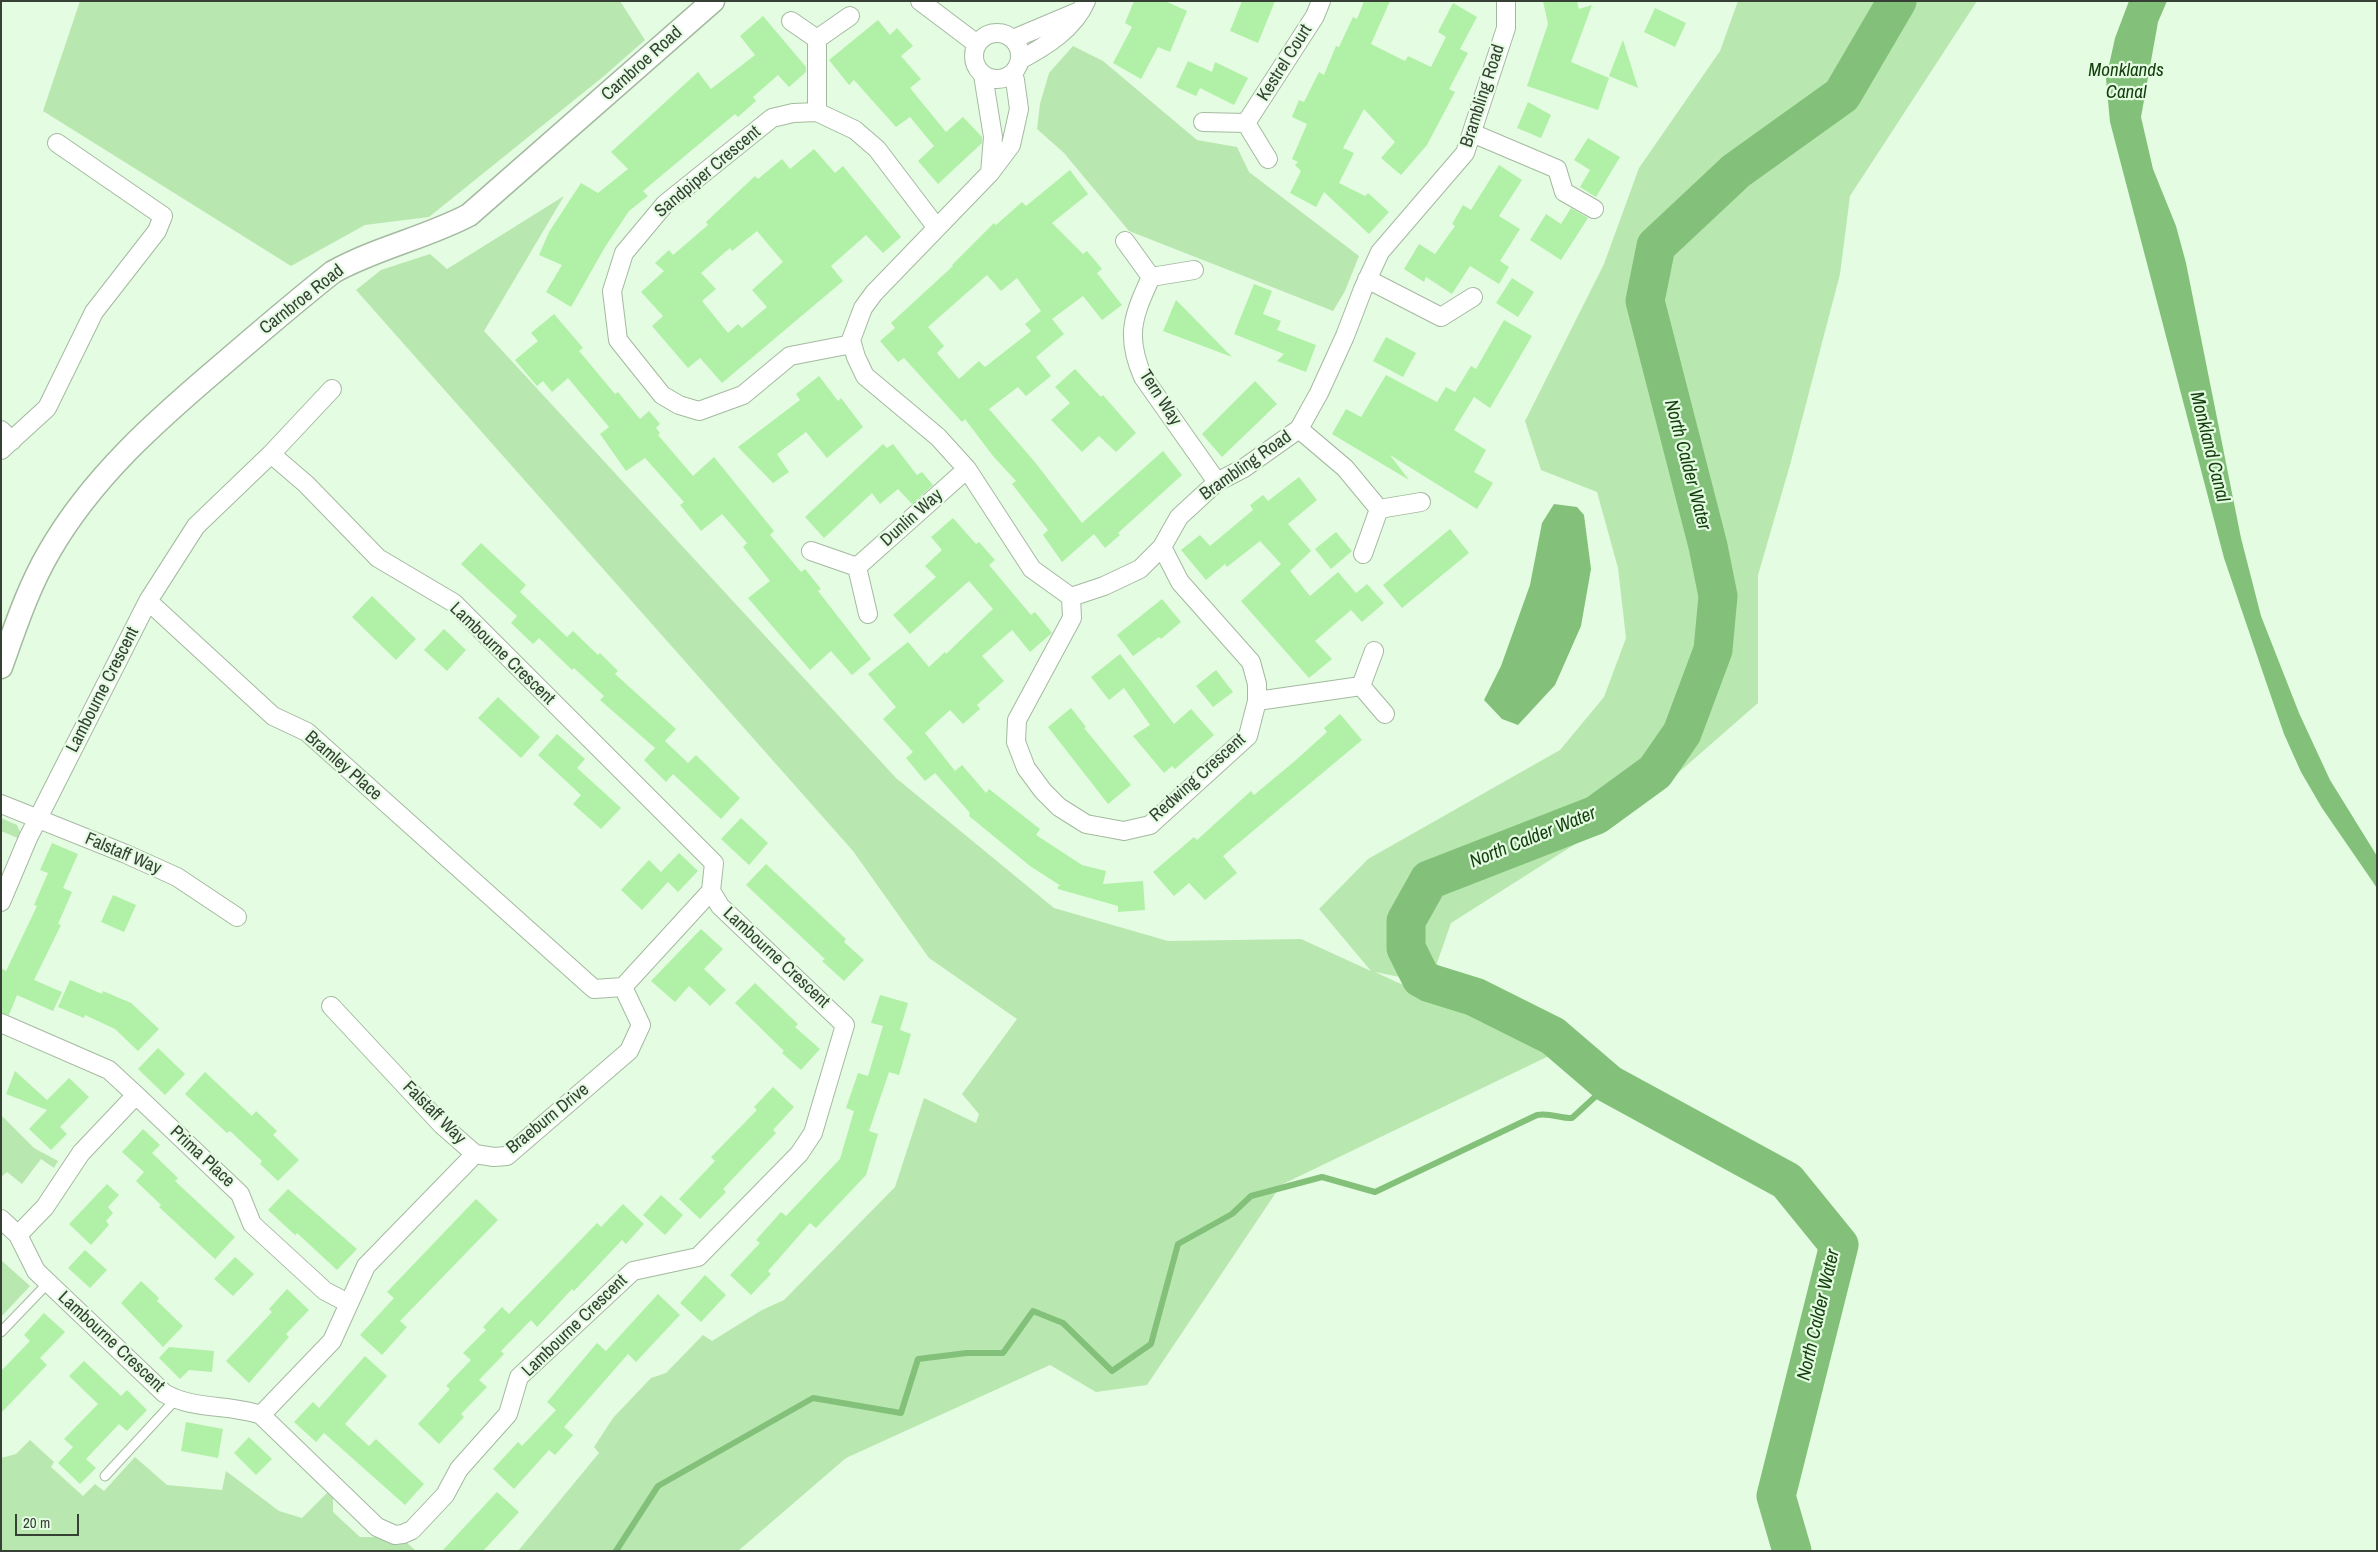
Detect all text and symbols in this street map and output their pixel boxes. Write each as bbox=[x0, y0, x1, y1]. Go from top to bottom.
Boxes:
street label: Kestrel Court bbox=[1253, 21, 1317, 105]
street label: Carnbroe Road bbox=[597, 22, 687, 106]
street label: Brambling Road bbox=[1456, 42, 1510, 150]
water label: Monklands Canal bbox=[2088, 60, 2164, 104]
street label: Sandpiper Crescent bbox=[651, 122, 765, 222]
street label: Carnbroe Road bbox=[256, 260, 348, 340]
street label: Tern Way bbox=[1134, 366, 1186, 430]
water label: Monkland Canal bbox=[2184, 390, 2234, 504]
water label: North Calder Water bbox=[1659, 397, 1715, 533]
street label: Brambling Road bbox=[1196, 427, 1296, 505]
street label: Dunlin Way bbox=[877, 485, 947, 551]
street label: Lambourne Crescent bbox=[445, 598, 559, 710]
street label: Lambourne Crescent bbox=[62, 624, 144, 756]
street label: Bramley Place bbox=[300, 727, 386, 805]
street label: Redwing Crescent bbox=[1146, 729, 1250, 827]
water label: North Calder Water bbox=[1467, 802, 1599, 874]
street label: Falstaff Way bbox=[82, 828, 164, 880]
street label: Lambourne Crescent bbox=[718, 903, 834, 1013]
street label: Falstaff Way bbox=[398, 1077, 470, 1149]
street label: Braeburn Drive bbox=[502, 1079, 594, 1159]
street label: Prima Place bbox=[165, 1122, 239, 1192]
water label: North Calder Water bbox=[1793, 1247, 1845, 1383]
street label: Lambourne Crescent bbox=[518, 1270, 632, 1382]
street label: Lambourne Crescent bbox=[53, 1287, 169, 1397]
scale bar bbox=[18, 1504, 81, 1536]
text: 20 m bbox=[23, 1512, 50, 1533]

